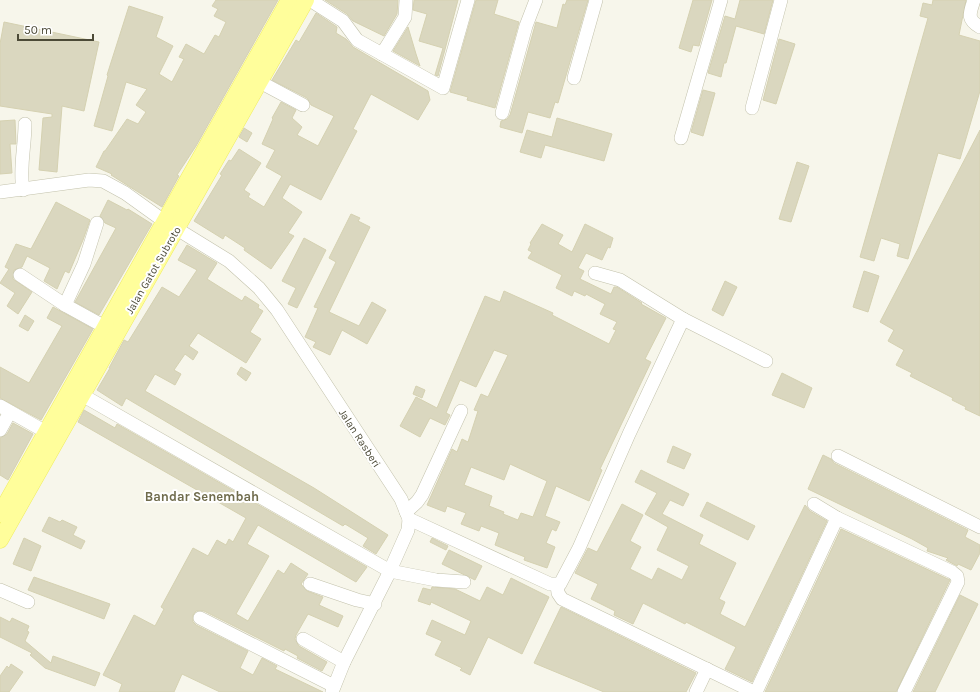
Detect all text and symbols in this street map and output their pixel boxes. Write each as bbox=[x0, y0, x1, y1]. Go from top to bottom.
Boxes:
scale bar bbox=[18, 16, 93, 42]
text: 50 m bbox=[24, 23, 52, 37]
street label: Jalan Gatot Subroto bbox=[123, 224, 184, 316]
street label: Jalan Rasberi bbox=[336, 407, 383, 470]
district label: Bandar Senembah bbox=[145, 489, 259, 504]

